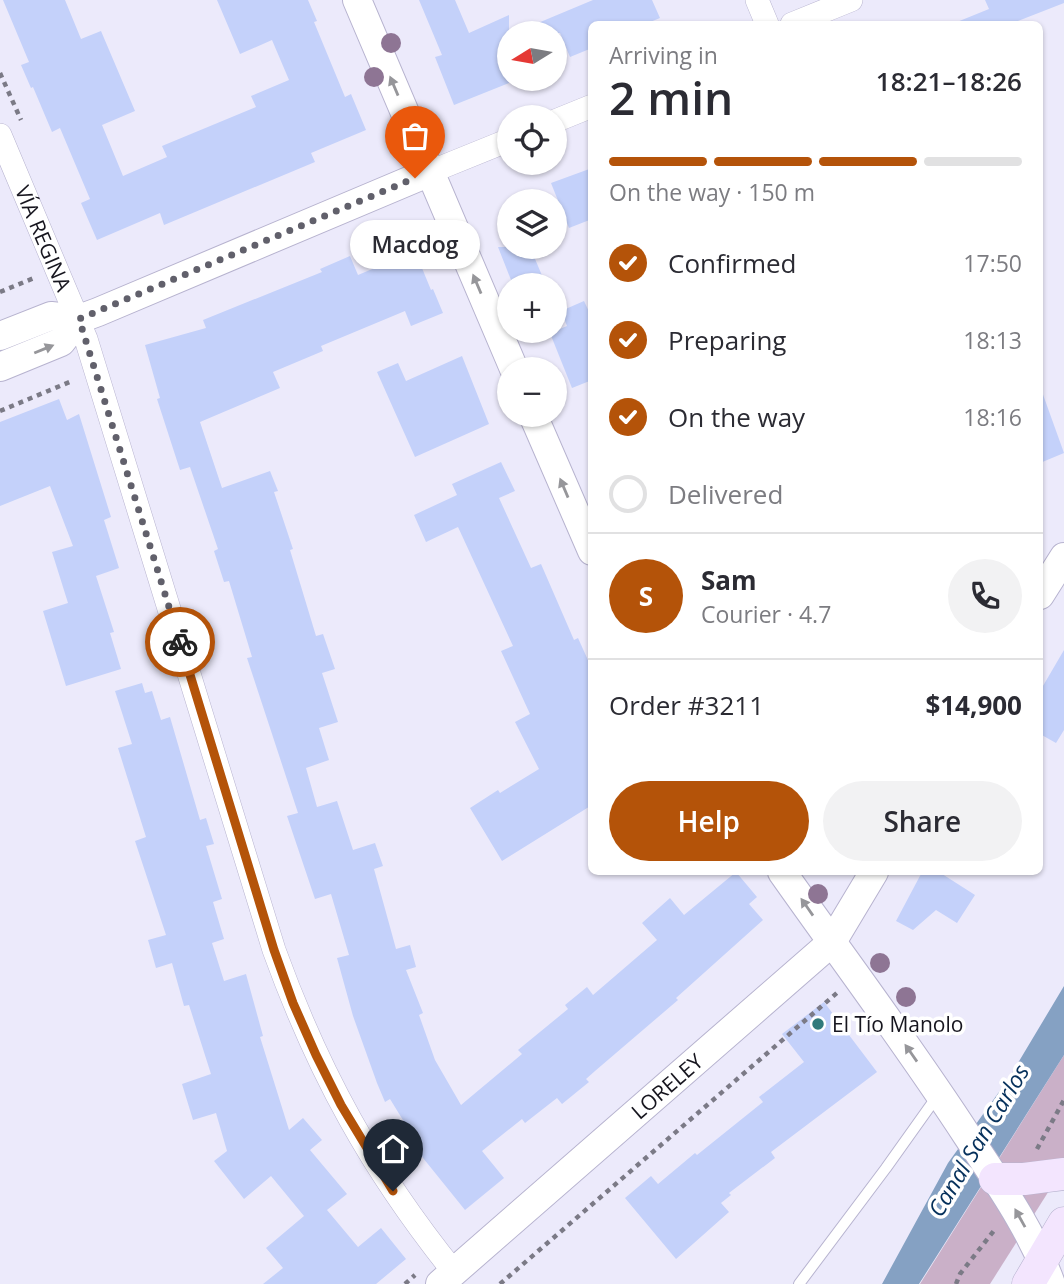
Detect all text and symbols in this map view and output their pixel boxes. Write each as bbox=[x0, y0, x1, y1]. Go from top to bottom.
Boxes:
north arrow bbox=[497, 21, 567, 91]
map controls bbox=[497, 21, 567, 427]
text: Arriving in bbox=[609, 39, 718, 71]
text: 18:21–18:26 bbox=[876, 63, 1022, 99]
text: 2 min bbox=[609, 66, 733, 128]
one-way arrow bbox=[388, 76, 399, 97]
button: locate bbox=[497, 105, 567, 175]
pin bbox=[385, 106, 445, 178]
icon: bag bbox=[396, 117, 434, 155]
text: On the way · 150 m bbox=[609, 176, 815, 208]
street label: VÍA REGINA bbox=[9, 181, 78, 296]
button: layers bbox=[497, 189, 567, 259]
callout: Macdog bbox=[350, 220, 480, 269]
text: Macdog bbox=[371, 228, 459, 260]
icon: check bbox=[609, 244, 647, 282]
text: Confirmed bbox=[668, 245, 796, 281]
text: 17:50 bbox=[963, 247, 1022, 279]
one-way arrow bbox=[472, 273, 483, 294]
button: + bbox=[497, 273, 567, 343]
icon: check bbox=[609, 321, 647, 359]
text: Preparing bbox=[668, 322, 786, 358]
text: 18:13 bbox=[963, 324, 1022, 356]
one-way arrow bbox=[34, 344, 55, 355]
button: − bbox=[497, 357, 567, 427]
icon: check bbox=[609, 398, 647, 436]
text: On the way bbox=[668, 399, 805, 435]
text: 18:16 bbox=[963, 401, 1022, 433]
text: Delivered bbox=[668, 476, 783, 512]
one-way arrow bbox=[558, 478, 570, 498]
button: phone bbox=[948, 559, 1022, 633]
text: Sam bbox=[701, 562, 757, 598]
text: S bbox=[639, 578, 653, 614]
text: Courier · 4.7 bbox=[701, 598, 831, 630]
courier bbox=[145, 607, 215, 677]
icon: bike bbox=[161, 623, 199, 661]
text: Order #3211 bbox=[609, 687, 764, 723]
text: $14,900 bbox=[925, 687, 1022, 723]
button: Help bbox=[609, 781, 809, 861]
button: Share bbox=[823, 781, 1022, 861]
one-way arrow bbox=[800, 898, 814, 916]
place label: El Tío Manolo bbox=[832, 1010, 963, 1038]
marker: El Tío Manolo bbox=[810, 1016, 826, 1032]
one-way arrow bbox=[905, 1044, 918, 1063]
street label: LORELEY bbox=[625, 1047, 709, 1125]
water label: Canal San Carlos bbox=[920, 1058, 1036, 1222]
pin bbox=[363, 1119, 423, 1191]
icon: home bbox=[374, 1130, 412, 1168]
one-way arrow bbox=[1014, 1208, 1026, 1228]

